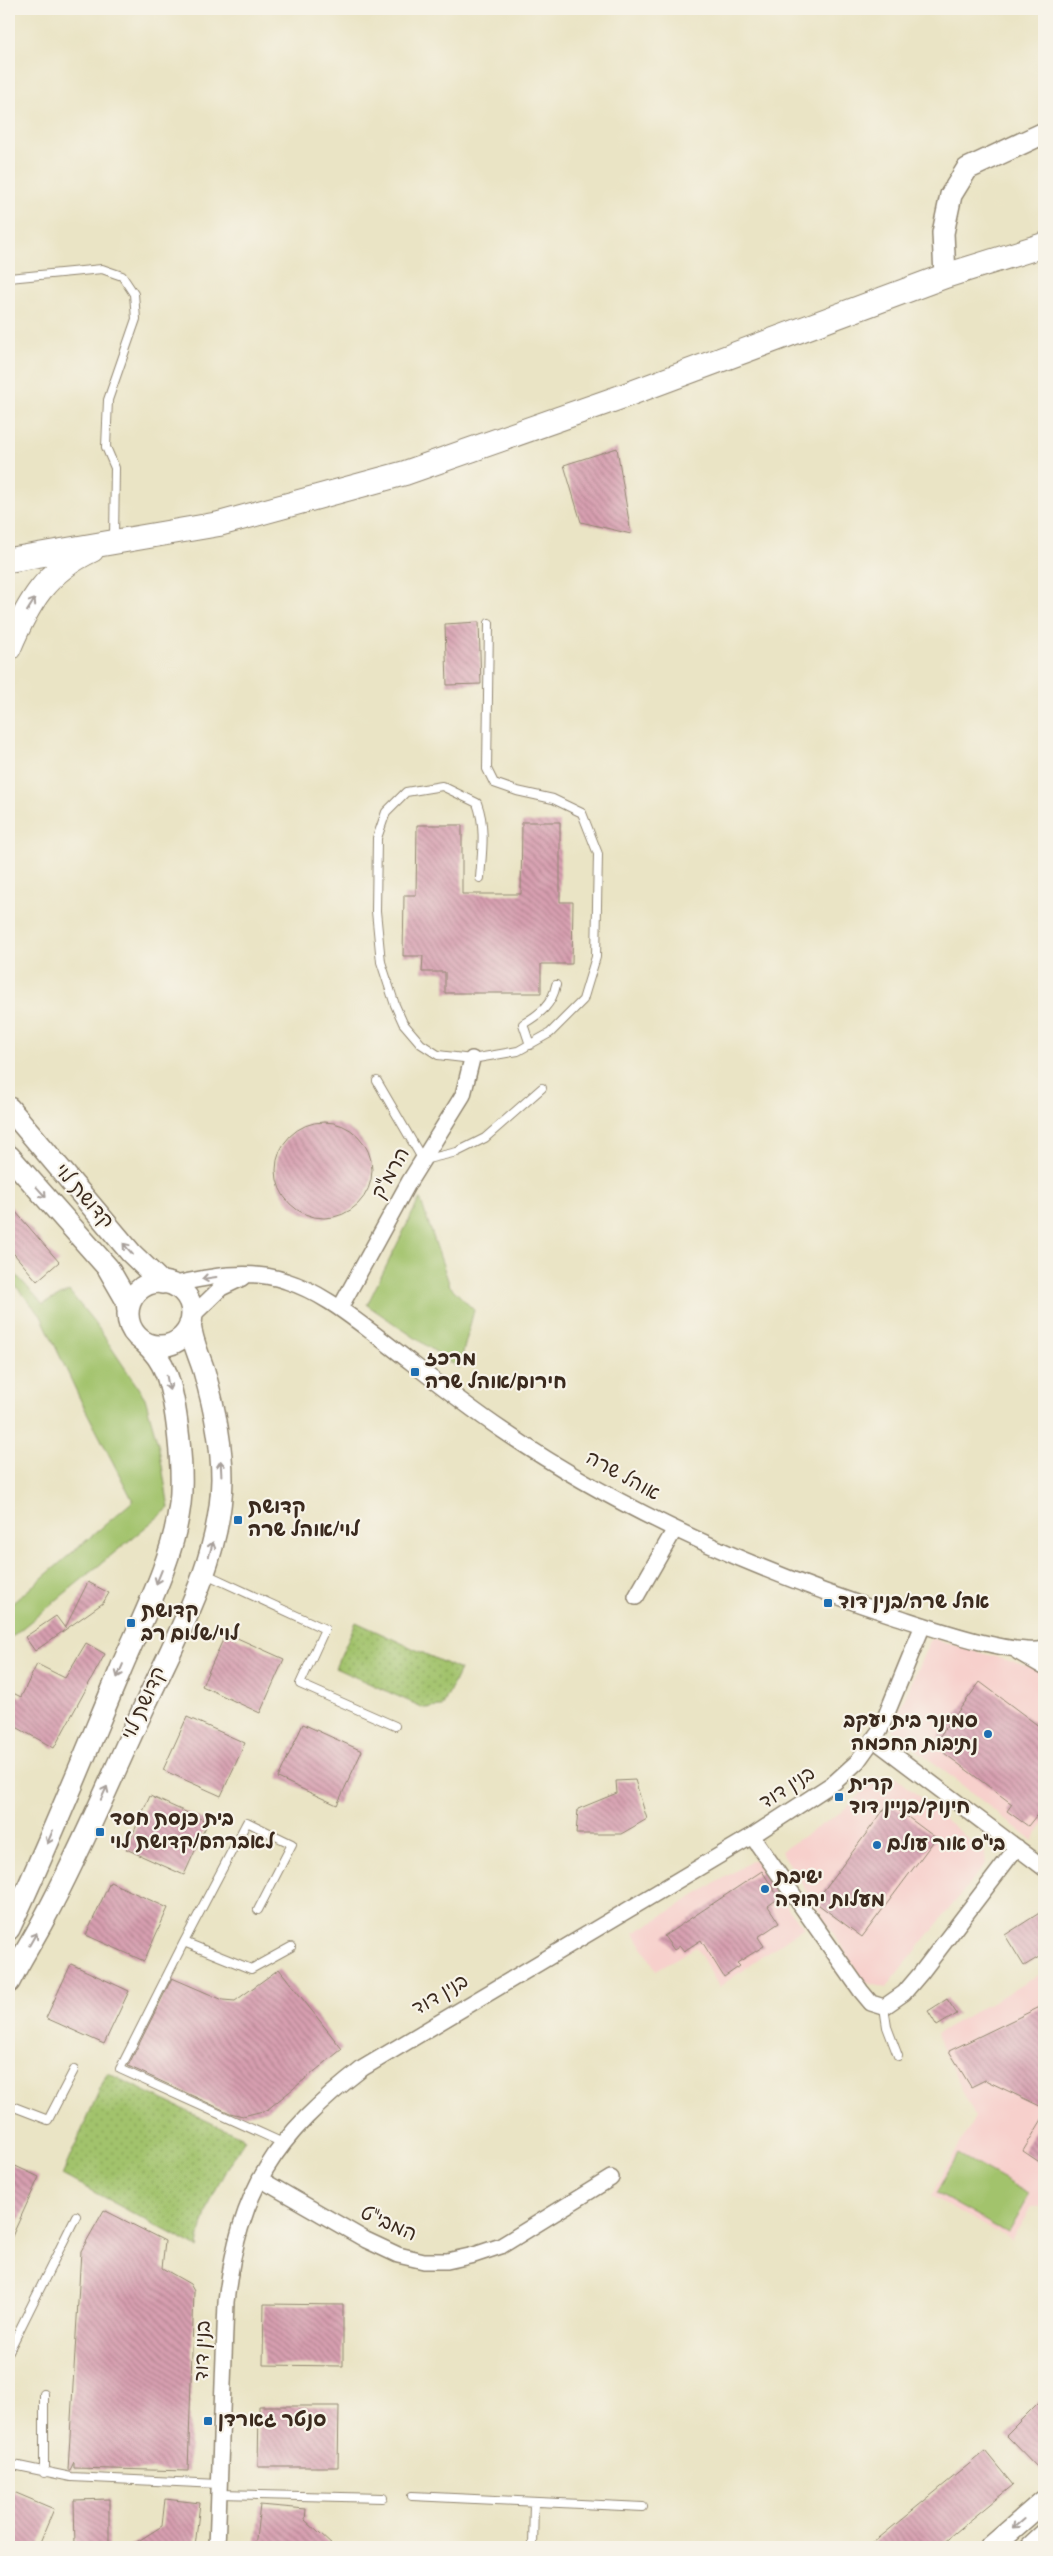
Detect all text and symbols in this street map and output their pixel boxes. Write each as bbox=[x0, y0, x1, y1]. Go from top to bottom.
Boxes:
one-way arrow bbox=[26, 599, 36, 613]
street label: הרמ"ק bbox=[366, 1143, 418, 1205]
street label: קדושת לוי bbox=[46, 1158, 120, 1236]
one-way arrow bbox=[36, 1185, 47, 1198]
one-way arrow bbox=[122, 1242, 133, 1255]
one-way arrow bbox=[201, 1273, 217, 1283]
place label: מרכז חירום/אוהל שרה bbox=[425, 1346, 567, 1398]
marker: מרכז חירום/אוהל שרה bbox=[409, 1366, 421, 1378]
one-way arrow bbox=[164, 1375, 173, 1391]
street label: אוהל שרה bbox=[580, 1445, 664, 1509]
one-way arrow bbox=[217, 1460, 226, 1476]
place label: קדושת לוי/אוהל שרה bbox=[248, 1494, 360, 1546]
marker: קדושת לוי/אוהל שרה bbox=[232, 1514, 244, 1526]
one-way arrow bbox=[207, 1541, 217, 1557]
one-way arrow bbox=[154, 1569, 164, 1584]
place label: אהל שרה/בנין דוד bbox=[838, 1589, 989, 1618]
marker: אהל שרה/בנין דוד bbox=[822, 1597, 834, 1609]
place label: קדושת לוי/שלום רב bbox=[140, 1598, 240, 1650]
marker: קדושת לוי/שלום רב bbox=[125, 1617, 137, 1629]
street label: קדושת לוי bbox=[115, 1662, 175, 1746]
one-way arrow bbox=[115, 1663, 124, 1678]
place label: סמינר בית יעקב נתיבות החכמה bbox=[843, 1708, 978, 1760]
marker: סמינר בית יעקב נתיבות החכמה bbox=[982, 1728, 994, 1740]
street label: בנין דוד bbox=[754, 1760, 822, 1818]
place label: קרית חינוך/בניין דוד bbox=[847, 1771, 970, 1823]
one-way arrow bbox=[99, 1786, 109, 1801]
marker: קרית חינוך/בניין דוד bbox=[833, 1791, 845, 1803]
place label: בית כנסת חסד לאברהם/קדושת לוי bbox=[110, 1806, 275, 1858]
marker: בית כנסת חסד לאברהם/קדושת לוי bbox=[94, 1826, 106, 1838]
one-way arrow bbox=[45, 1829, 55, 1844]
place label: בי"ס אור עולם bbox=[887, 1831, 1005, 1860]
marker: בי"ס אור עולם bbox=[871, 1839, 883, 1851]
place label: ישיבת מעלות יהודה bbox=[773, 1864, 885, 1916]
marker: ישיבת מעלות יהודה bbox=[759, 1883, 771, 1895]
one-way arrow bbox=[28, 1933, 38, 1947]
street label: בנין דוד bbox=[407, 1968, 475, 2024]
street label: המבי"ט bbox=[355, 2200, 421, 2250]
street label: בנין דוד bbox=[188, 2320, 220, 2382]
place label: סנטר גארדן bbox=[218, 2407, 326, 2436]
marker: סנטר גארדן bbox=[202, 2415, 214, 2427]
one-way arrow bbox=[1011, 2518, 1024, 2530]

